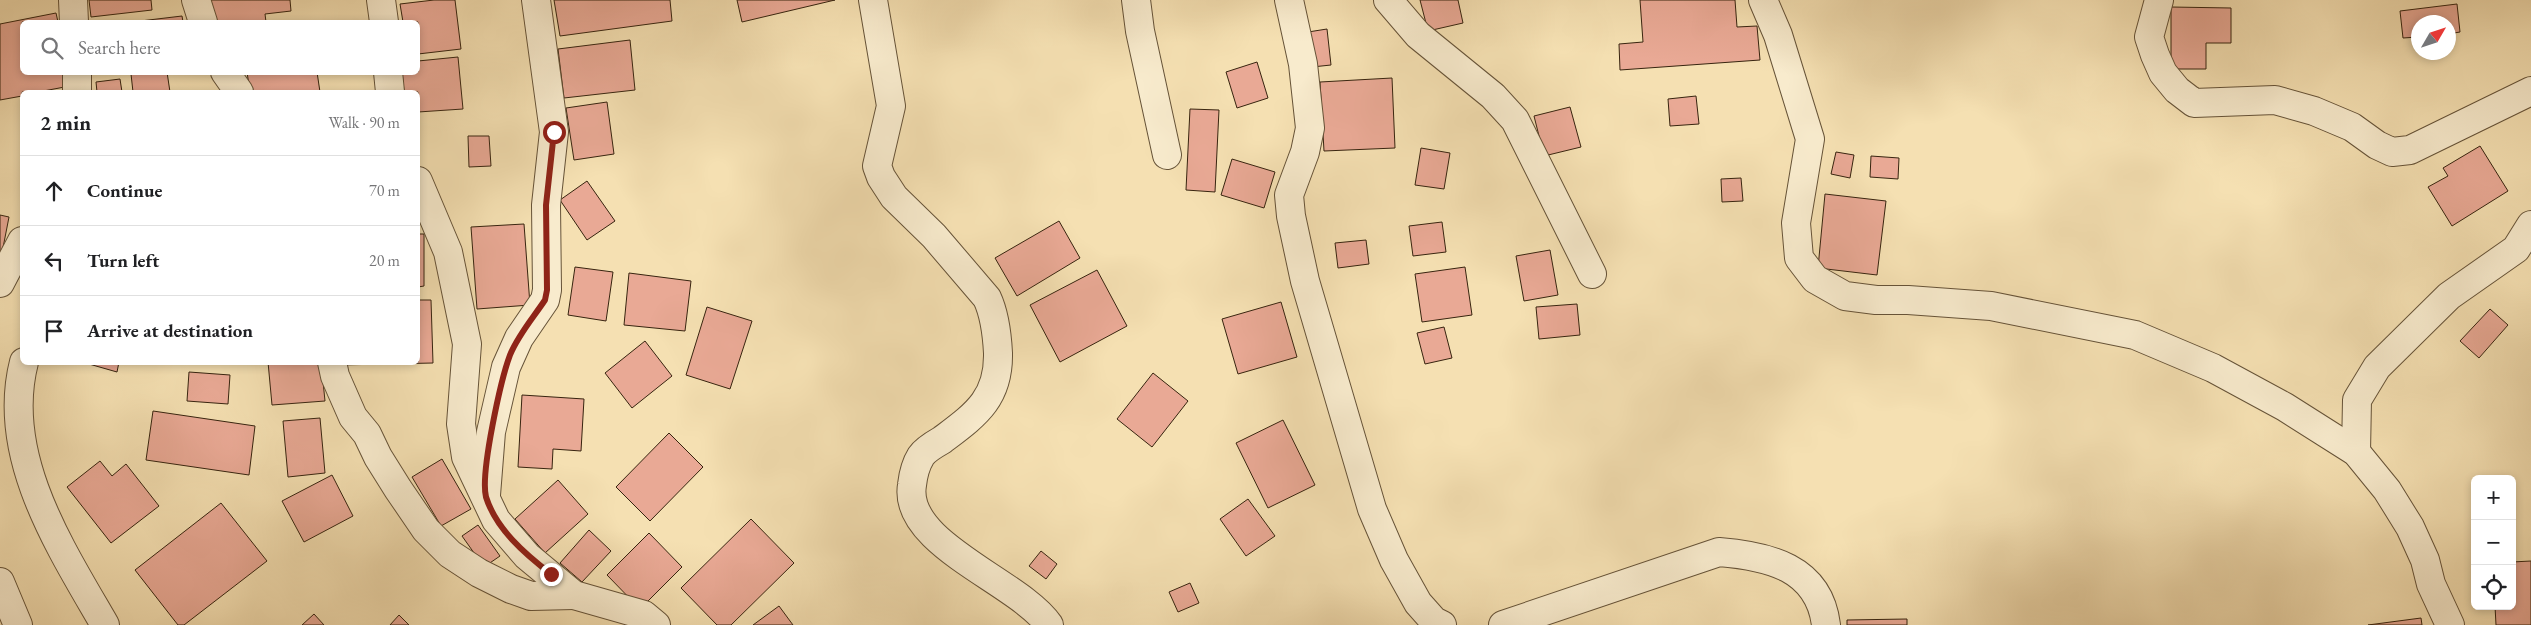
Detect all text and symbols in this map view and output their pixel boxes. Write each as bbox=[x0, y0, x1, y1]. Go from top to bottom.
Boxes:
north arrow bbox=[2411, 15, 2456, 60]
search box bbox=[20, 20, 420, 75]
icon: search bbox=[38, 34, 66, 62]
text: Search here bbox=[78, 35, 160, 60]
text: 2 min bbox=[40, 109, 91, 136]
text: Walk · 90 m bbox=[329, 112, 400, 133]
route start bbox=[543, 121, 566, 144]
icon: ahead bbox=[40, 177, 68, 205]
text: Continue bbox=[87, 178, 162, 203]
text: 70 m bbox=[369, 180, 400, 201]
icon: left bbox=[40, 247, 68, 275]
text: Turn left bbox=[87, 248, 159, 273]
text: 20 m bbox=[369, 250, 400, 271]
icon: arrive bbox=[40, 317, 68, 345]
text: Arrive at destination bbox=[87, 318, 253, 343]
map controls bbox=[2471, 475, 2516, 610]
button: + bbox=[2471, 475, 2516, 520]
button: − bbox=[2471, 520, 2516, 565]
route end bbox=[540, 563, 563, 586]
button: locate bbox=[2471, 565, 2516, 610]

